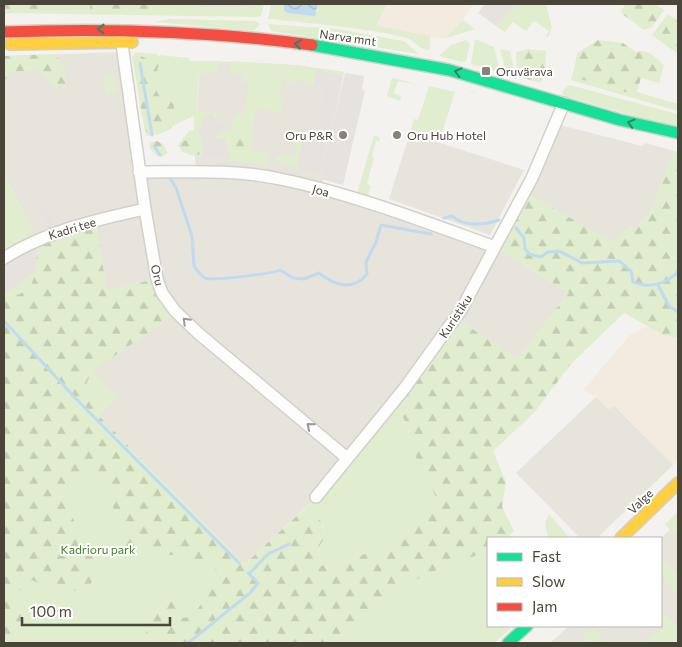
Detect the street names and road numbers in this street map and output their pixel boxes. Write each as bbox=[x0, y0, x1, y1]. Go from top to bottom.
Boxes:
street label: Narva mnt bbox=[319, 26, 377, 48]
street label: Joa bbox=[311, 181, 331, 200]
street label: Kadri tee bbox=[47, 214, 97, 242]
street label: Oru bbox=[149, 263, 167, 287]
street label: Kuristiku bbox=[436, 292, 474, 340]
street label: Valge bbox=[624, 486, 656, 516]

